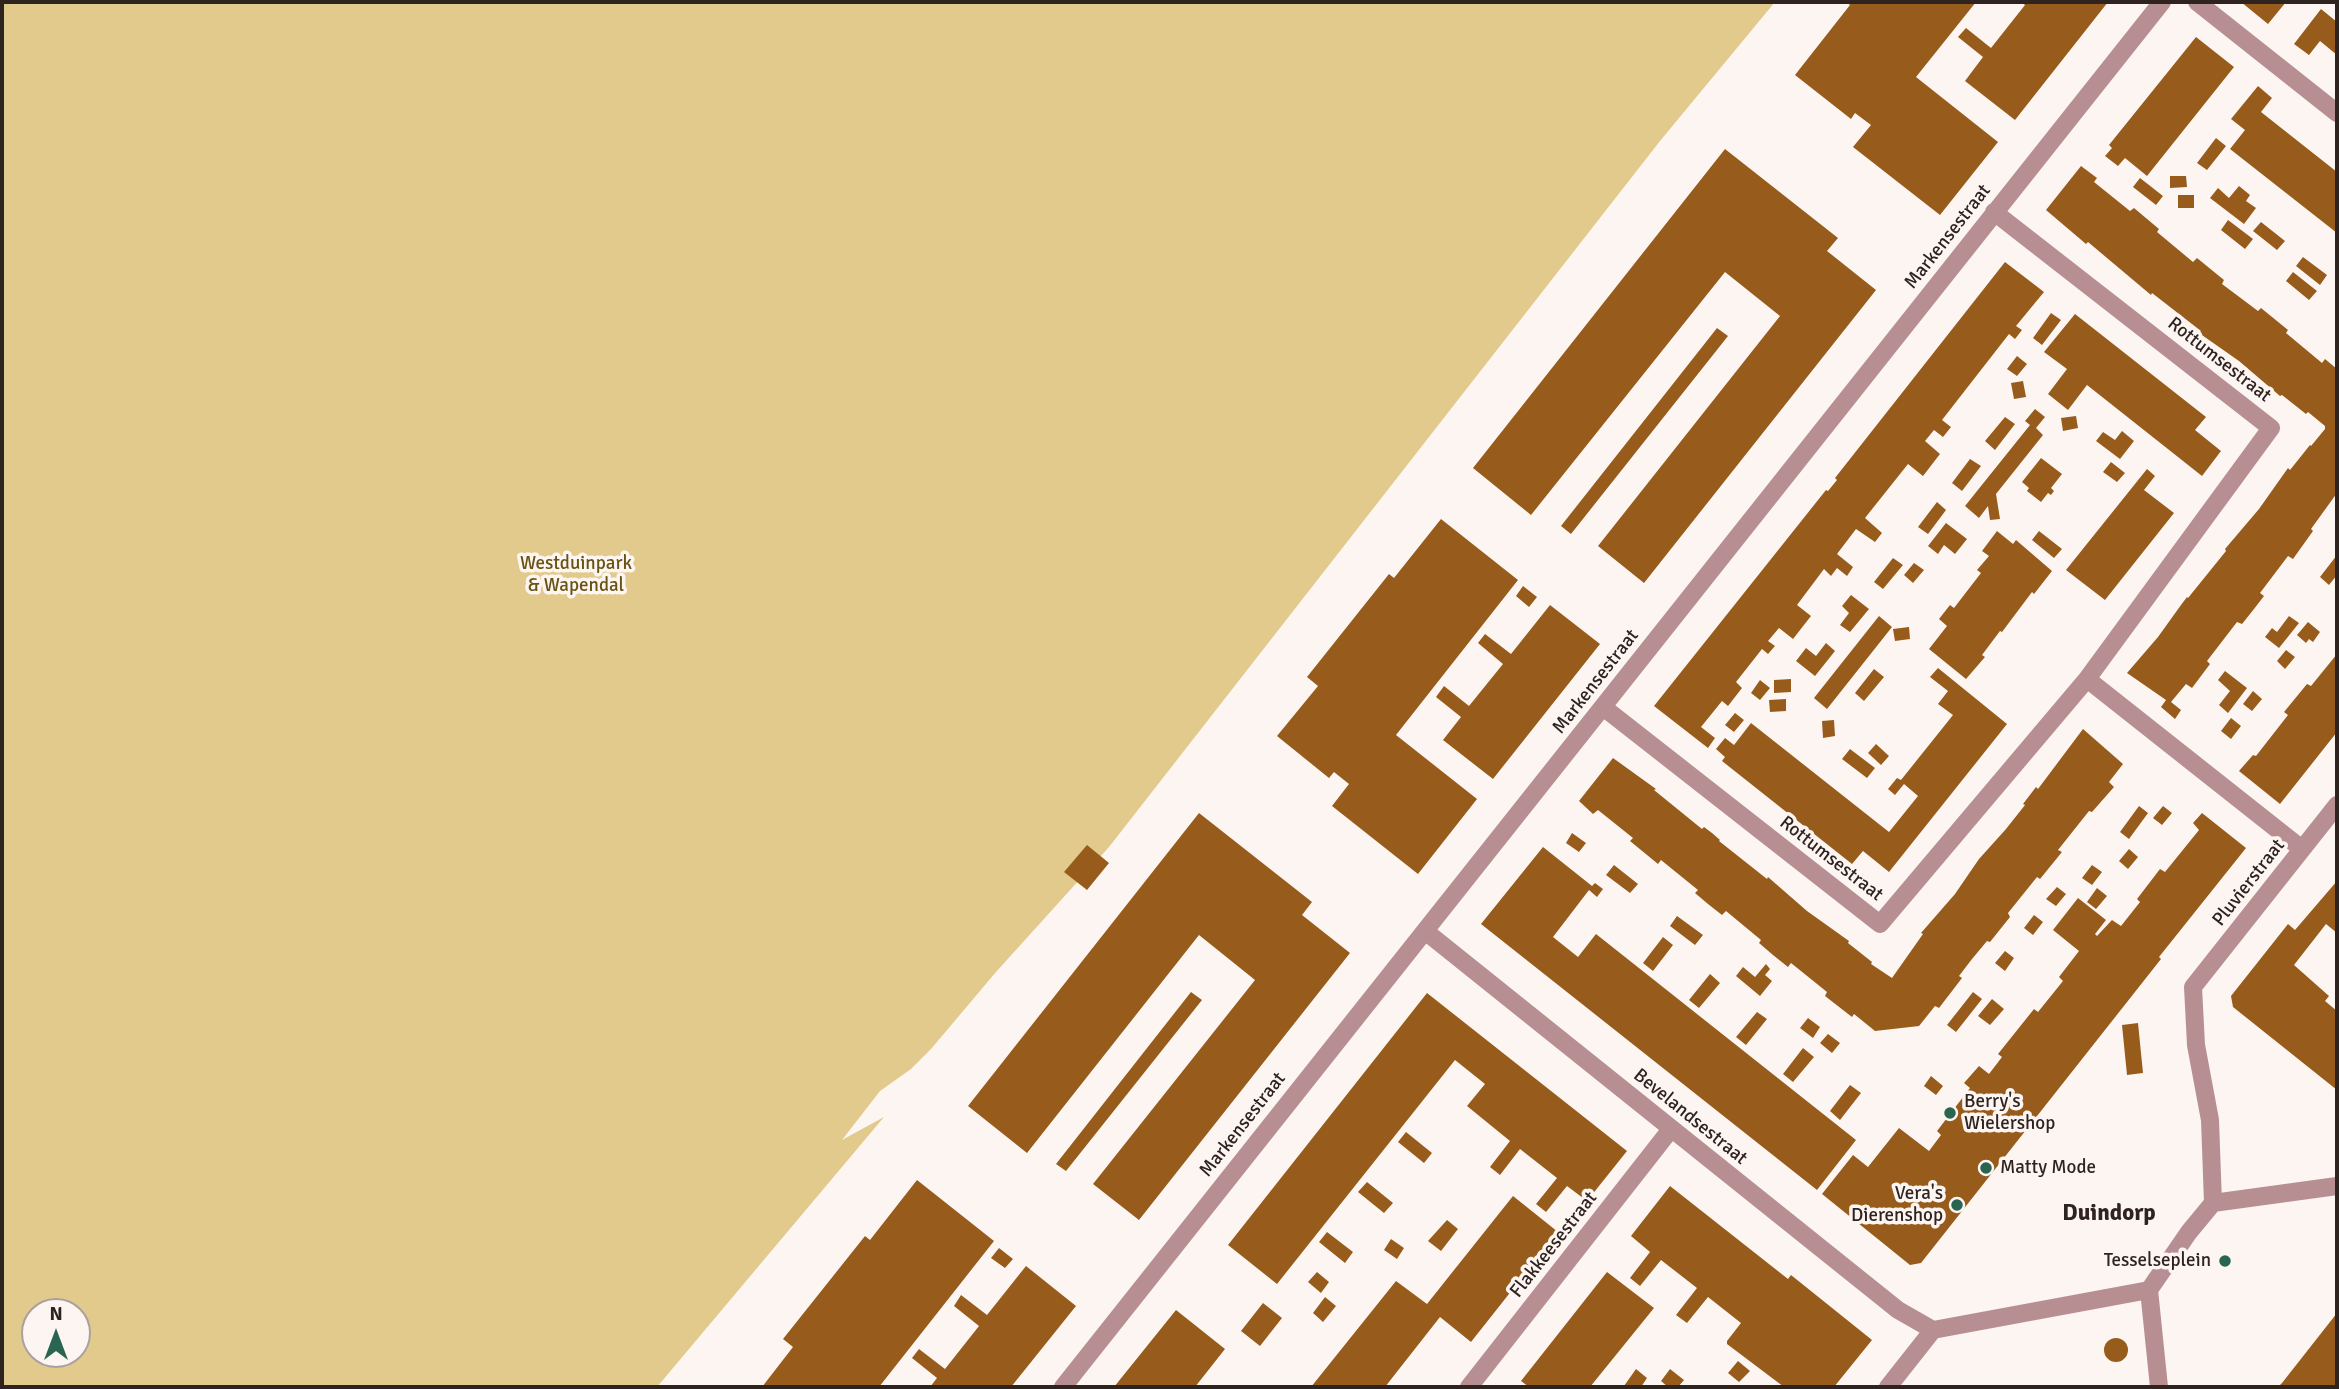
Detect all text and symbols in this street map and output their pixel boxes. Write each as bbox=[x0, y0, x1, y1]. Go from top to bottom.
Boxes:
street label: Markensestraat bbox=[1900, 180, 1996, 294]
street label: Rottumsestraat bbox=[2163, 313, 2275, 407]
park label: Westduinpark & Wapendal bbox=[520, 553, 632, 597]
street label: Markensestraat bbox=[1548, 625, 1644, 739]
street label: Rottumsestraat bbox=[1775, 812, 1887, 906]
street label: Pluvierstraat bbox=[2208, 835, 2290, 931]
street label: Bevelandsestraat bbox=[1629, 1064, 1751, 1170]
street label: Markensestraat bbox=[1195, 1068, 1291, 1182]
place label: Berry's Wielershop bbox=[1964, 1091, 2055, 1135]
marker: Berry's Wielershop bbox=[1942, 1105, 1958, 1121]
place label: Matty Mode bbox=[2000, 1157, 2096, 1179]
marker: Matty Mode bbox=[1978, 1160, 1994, 1176]
place label: Vera's Dierenshop bbox=[1851, 1183, 1943, 1227]
street label: Flakkeesestraat bbox=[1506, 1187, 1602, 1303]
marker: Vera's Dierenshop bbox=[1949, 1197, 1965, 1213]
district label: Duindorp bbox=[2062, 1200, 2156, 1228]
place label: Tesselseplein bbox=[2104, 1250, 2211, 1272]
marker: Tesselseplein bbox=[2217, 1253, 2233, 1269]
north arrow bbox=[21, 1298, 91, 1368]
text: N bbox=[49, 1302, 63, 1326]

